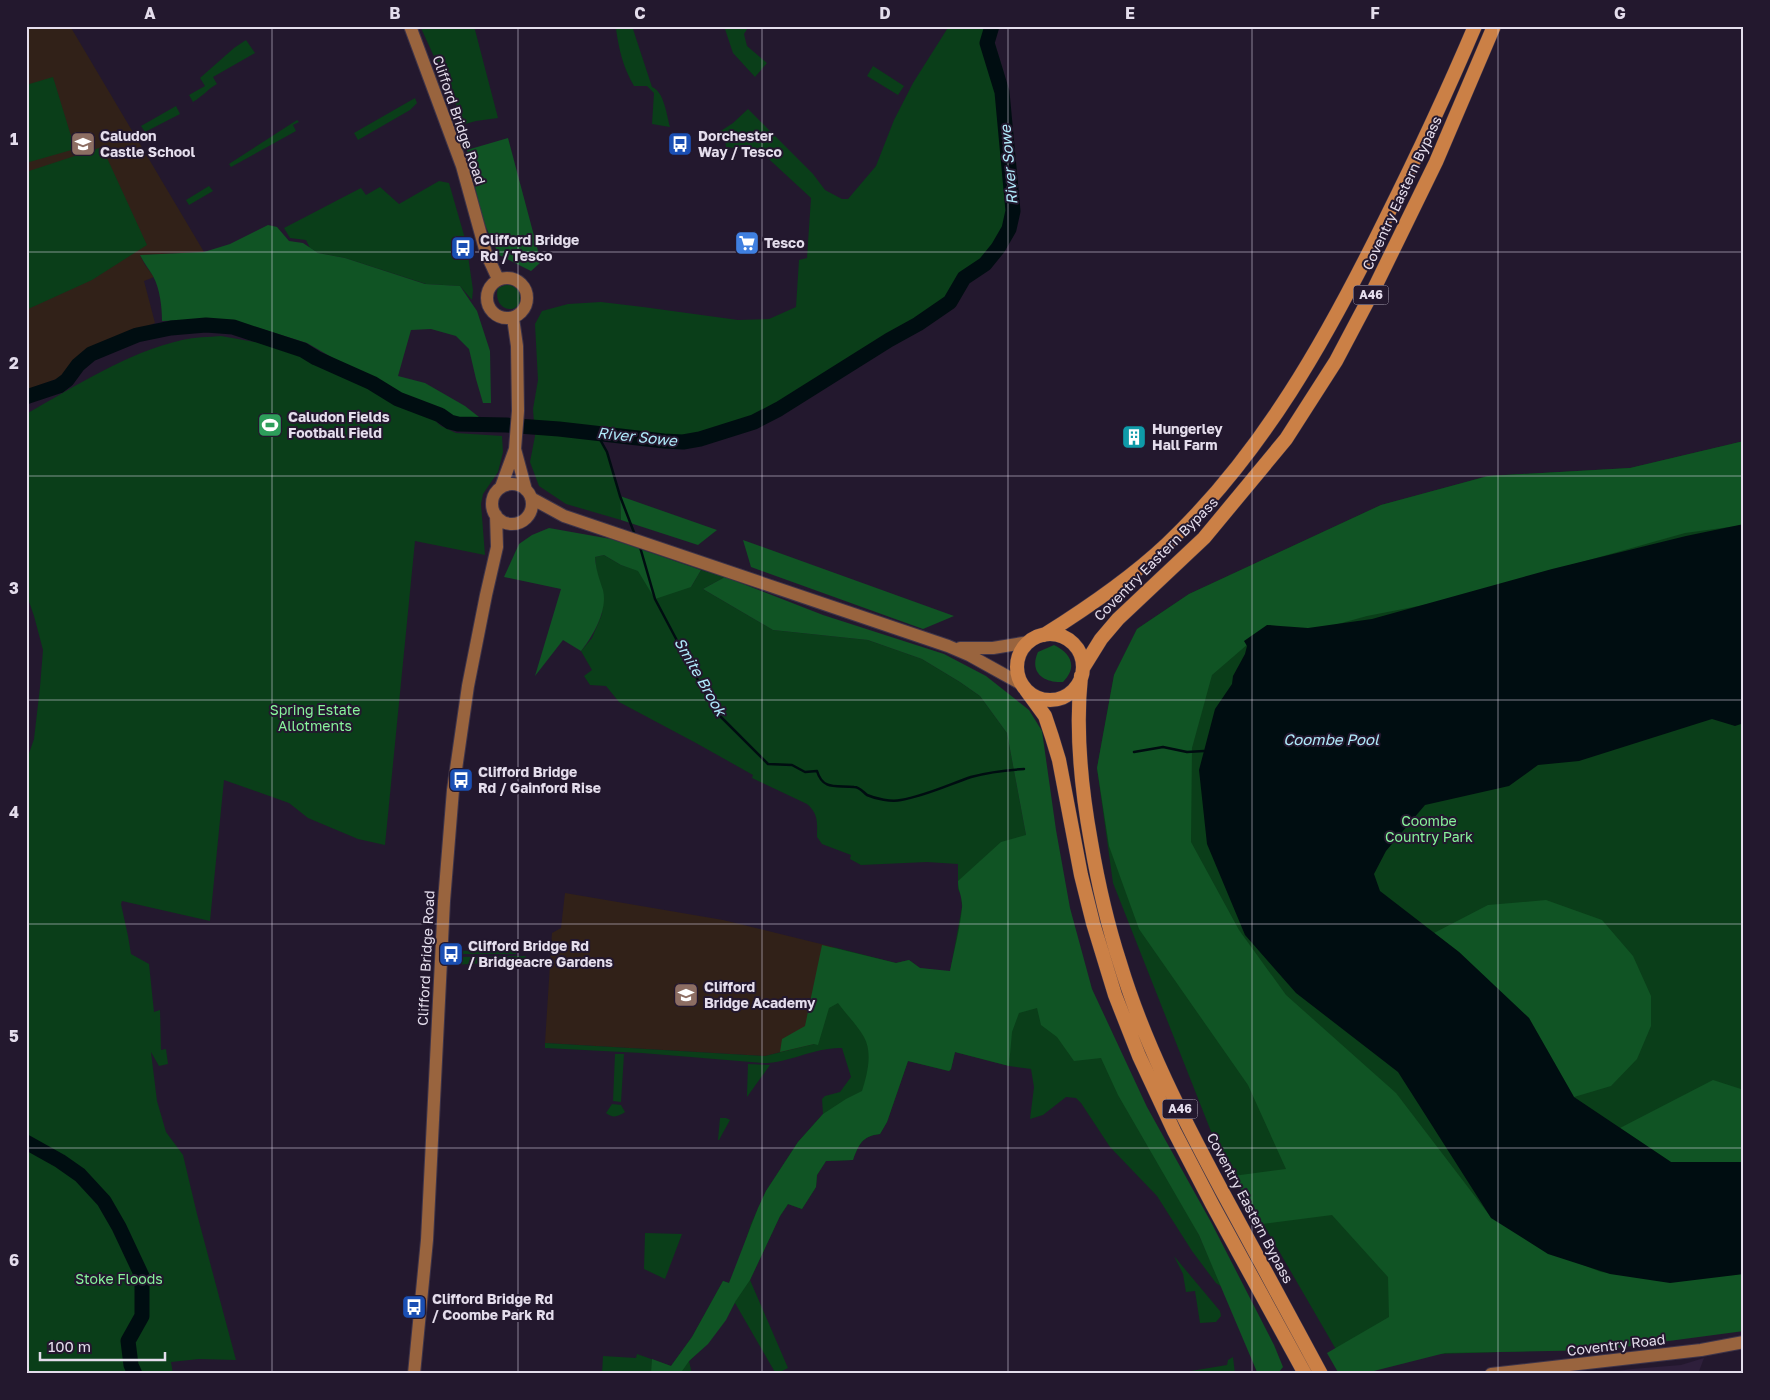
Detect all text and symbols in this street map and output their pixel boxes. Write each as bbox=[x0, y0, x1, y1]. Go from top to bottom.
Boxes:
text: A bbox=[144, 3, 156, 23]
text: B bbox=[389, 3, 401, 23]
text: C bbox=[634, 3, 646, 23]
text: D bbox=[879, 3, 891, 23]
text: E bbox=[1125, 3, 1135, 23]
text: F bbox=[1370, 3, 1380, 23]
text: G bbox=[1614, 3, 1626, 23]
street label: Clifford Bridge Road bbox=[429, 53, 490, 187]
street label: Coventry Eastern Bypass bbox=[1358, 113, 1445, 273]
water label: River Sowe bbox=[995, 123, 1020, 206]
place label: Caludon Castle School bbox=[100, 127, 196, 160]
place label: Dorchester Way / Tesco bbox=[698, 127, 782, 160]
text: 1 bbox=[10, 129, 18, 149]
school or university icon: Caludon Castle School bbox=[70, 131, 96, 157]
bus stop icon: Dorchester Way / Tesco bbox=[667, 131, 693, 157]
supermarket icon: Tesco bbox=[734, 230, 760, 256]
place label: Clifford Bridge Rd / Tesco bbox=[480, 231, 579, 264]
place label: Tesco bbox=[764, 234, 805, 251]
bus stop icon: Clifford Bridge Rd / Tesco bbox=[450, 235, 476, 261]
road number: A46 bbox=[1354, 286, 1388, 304]
text: 2 bbox=[9, 353, 19, 373]
place label: Caludon Fields Football Field bbox=[288, 408, 390, 441]
sports icon: Caludon Fields Football Field bbox=[257, 412, 283, 438]
place label: Hungerley Hall Farm bbox=[1152, 420, 1223, 453]
water label: River Sowe bbox=[596, 423, 679, 449]
building icon: Hungerley Hall Farm bbox=[1121, 424, 1147, 450]
street label: Coventry Eastern Bypass bbox=[1090, 493, 1221, 624]
text: 3 bbox=[9, 578, 19, 598]
water label: Smite Brook bbox=[671, 634, 731, 720]
park label: Spring Estate Allotments bbox=[270, 701, 360, 734]
water label: Coombe Pool bbox=[1283, 730, 1380, 748]
place label: Clifford Bridge Rd / Gainford Rise bbox=[478, 763, 601, 796]
bus stop icon: Clifford Bridge Rd / Gainford Rise bbox=[448, 767, 474, 793]
text: 4 bbox=[9, 802, 19, 822]
park label: Coombe Country Park bbox=[1385, 812, 1473, 845]
street label: Clifford Bridge Road bbox=[413, 890, 438, 1026]
place label: Clifford Bridge Rd / Bridgeacre Gardens bbox=[468, 937, 613, 970]
bus stop icon: Clifford Bridge Rd / Bridgeacre Gardens bbox=[438, 941, 464, 967]
place label: Clifford Bridge Academy bbox=[704, 978, 816, 1011]
school or university icon: Clifford Bridge Academy bbox=[673, 982, 699, 1008]
text: 5 bbox=[9, 1026, 19, 1046]
road number: A46 bbox=[1162, 1100, 1198, 1118]
street label: Coventry Eastern Bypass bbox=[1203, 1130, 1297, 1286]
text: 6 bbox=[9, 1250, 19, 1270]
park label: Stoke Floods bbox=[75, 1270, 163, 1287]
place label: Clifford Bridge Rd / Coombe Park Rd bbox=[432, 1290, 554, 1323]
bus stop icon: Clifford Bridge Rd / Coombe Park Rd bbox=[401, 1294, 427, 1320]
scale bar bbox=[40, 1330, 165, 1362]
street label: Coventry Road bbox=[1566, 1330, 1666, 1359]
text: 100 m bbox=[48, 1337, 91, 1355]

